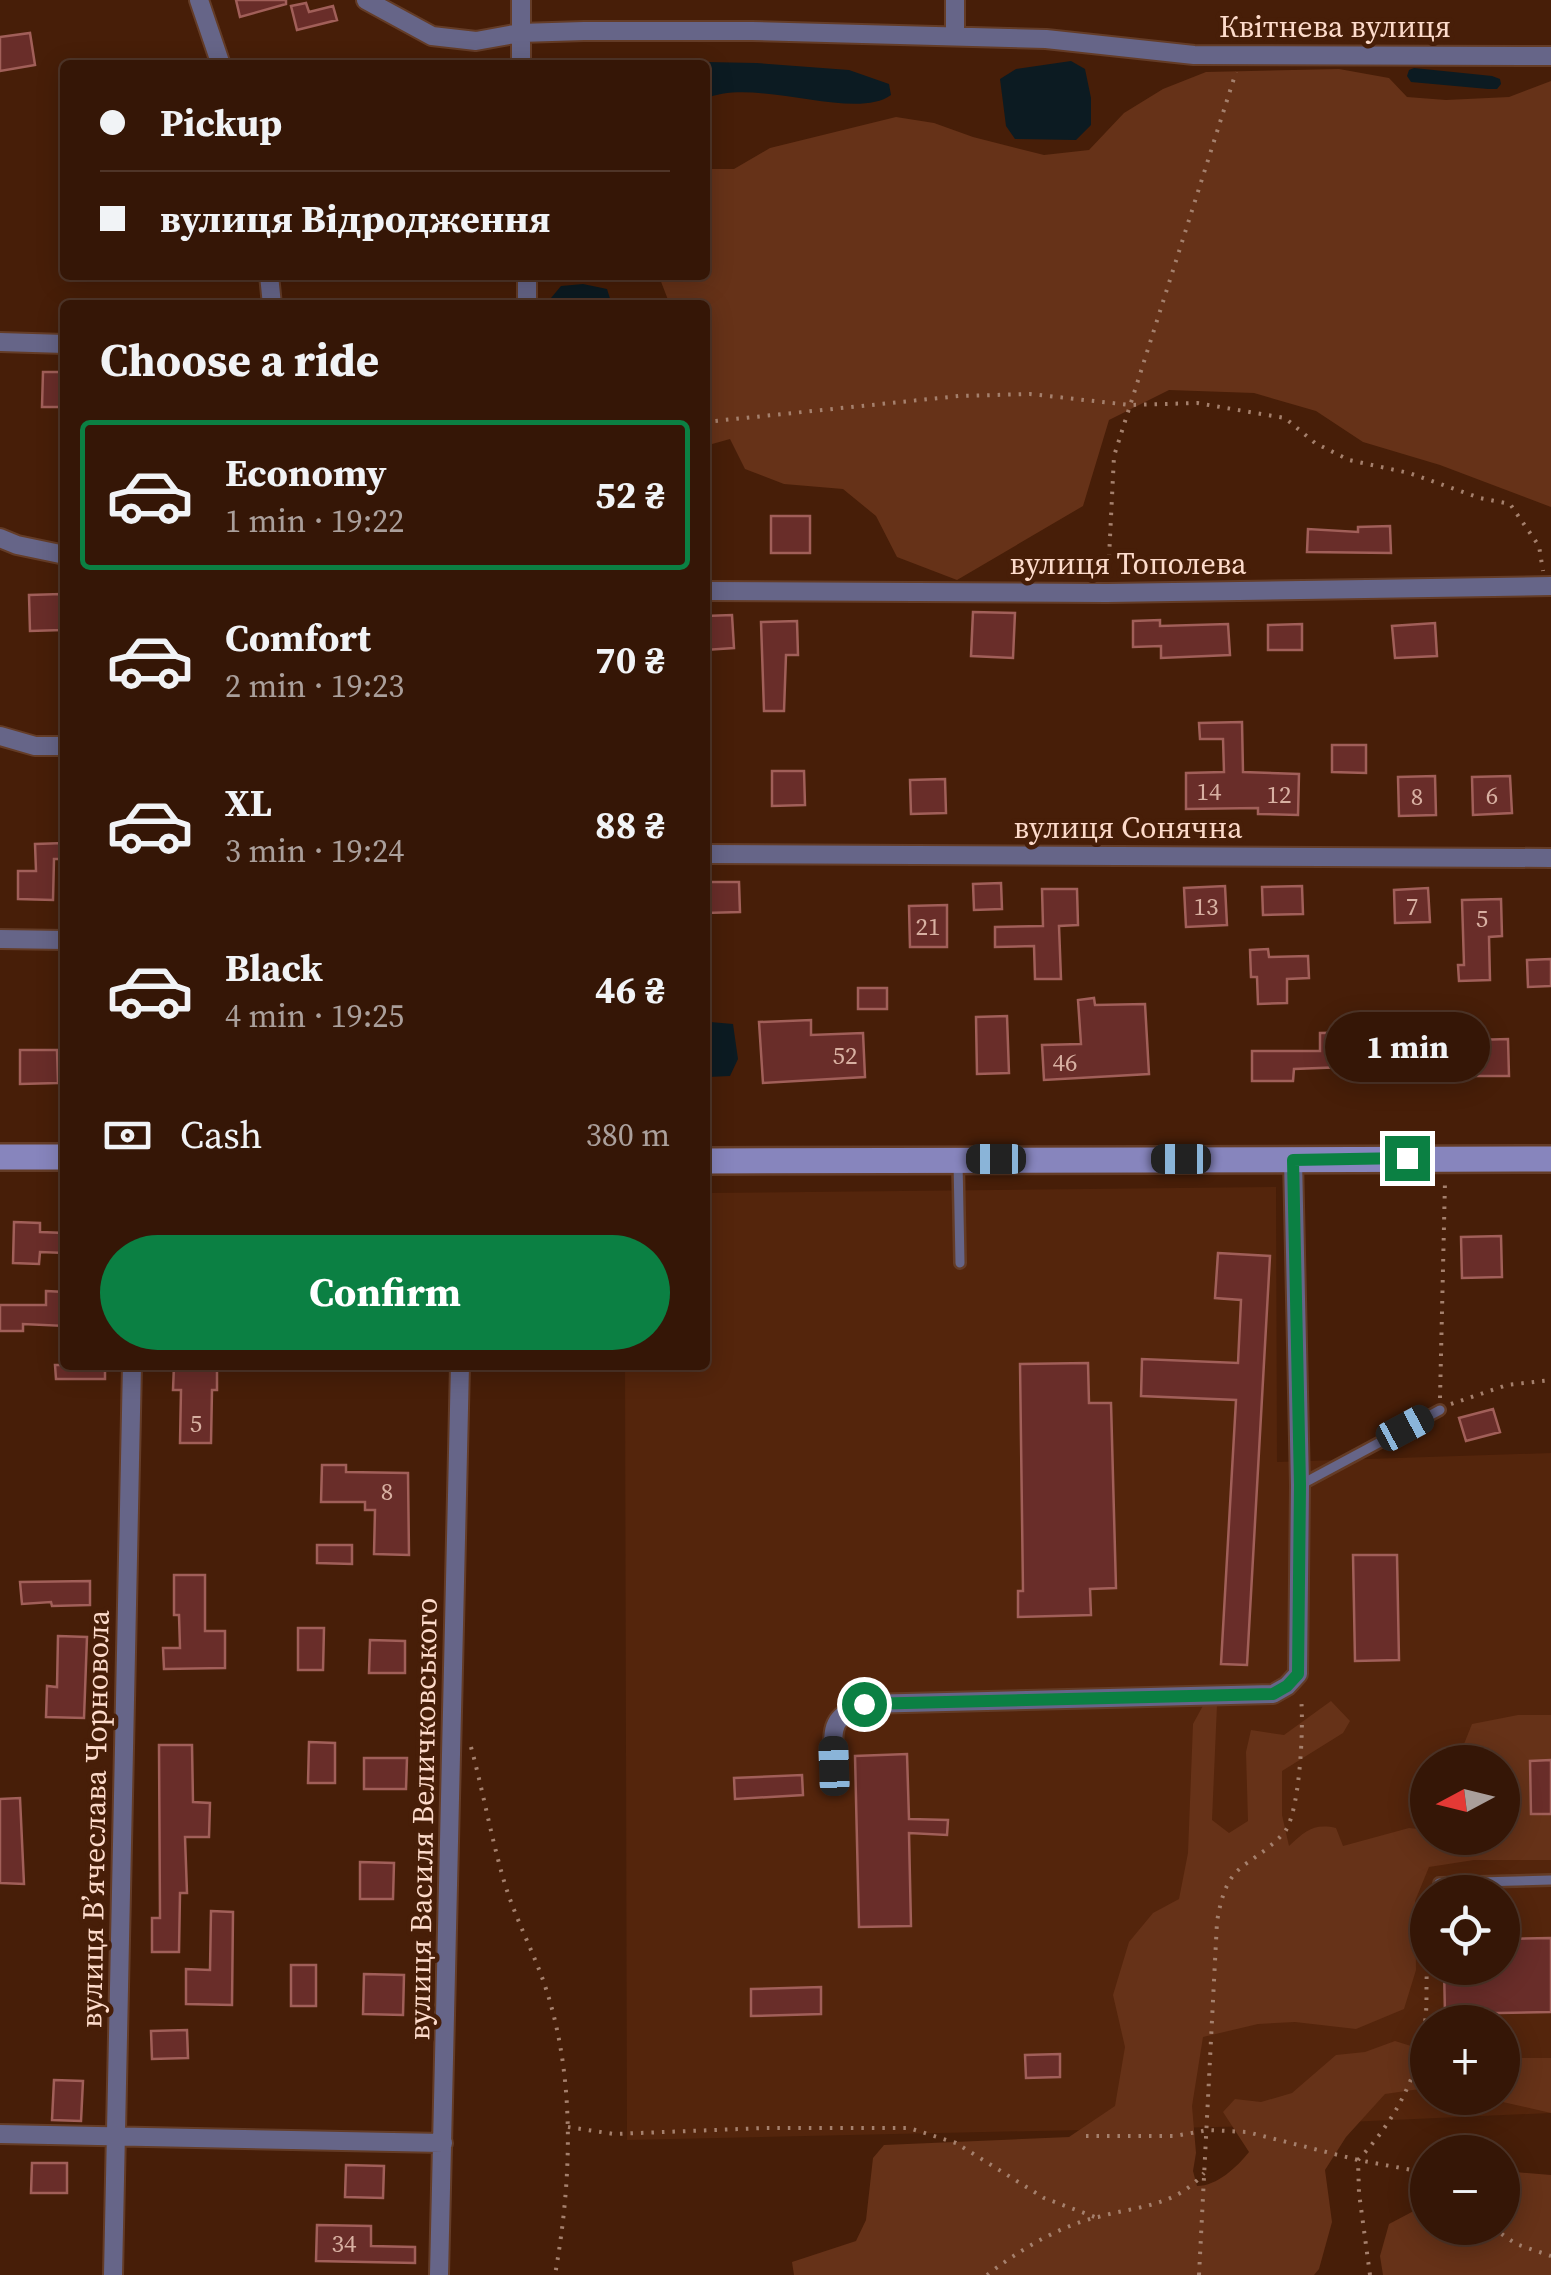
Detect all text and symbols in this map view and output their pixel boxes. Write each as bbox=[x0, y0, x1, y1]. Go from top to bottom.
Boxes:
street label: Квітнева вулиця bbox=[1219, 6, 1451, 47]
text: Pickup bbox=[160, 97, 282, 149]
text: вулиця Відродження bbox=[160, 193, 551, 245]
text: Choose a ride bbox=[100, 329, 379, 391]
text: Economy bbox=[225, 447, 387, 499]
icon: car bbox=[105, 450, 195, 540]
text: 52 ₴ bbox=[595, 469, 665, 521]
text: 1 min · 19:22 bbox=[225, 499, 404, 543]
street label: вулиця Тополева bbox=[1010, 543, 1247, 584]
text: Comfort bbox=[225, 612, 371, 664]
icon: car bbox=[105, 615, 195, 705]
text: 70 ₴ bbox=[595, 634, 665, 686]
text: 2 min · 19:23 bbox=[225, 664, 404, 708]
house number: 14 bbox=[1196, 774, 1222, 808]
text: XL bbox=[225, 777, 272, 829]
house number: 12 bbox=[1266, 777, 1292, 811]
house number: 6 bbox=[1486, 778, 1498, 812]
house number: 8 bbox=[1411, 779, 1423, 813]
icon: car bbox=[105, 780, 195, 870]
text: 88 ₴ bbox=[595, 799, 665, 851]
street label: вулиця Сонячна bbox=[1014, 807, 1243, 848]
text: 3 min · 19:24 bbox=[225, 829, 404, 873]
house number: 13 bbox=[1193, 889, 1219, 923]
house number: 7 bbox=[1406, 889, 1418, 923]
house number: 5 bbox=[1476, 901, 1488, 935]
house number: 21 bbox=[915, 909, 941, 943]
text: Black bbox=[225, 942, 323, 994]
icon: car bbox=[105, 945, 195, 1035]
text: 46 ₴ bbox=[595, 964, 665, 1016]
text: 4 min · 19:25 bbox=[225, 994, 404, 1038]
callout: 1 min bbox=[1324, 1013, 1490, 1083]
text: 1 min bbox=[1366, 1025, 1449, 1069]
house number: 52 bbox=[832, 1038, 858, 1072]
house number: 46 bbox=[1052, 1045, 1078, 1079]
icon: cash bbox=[100, 1108, 155, 1163]
text: Cash bbox=[180, 1109, 262, 1161]
text: 380 m bbox=[586, 1113, 670, 1157]
route end bbox=[1385, 1136, 1430, 1181]
car bbox=[966, 1144, 1026, 1174]
car bbox=[1151, 1144, 1211, 1174]
button: Confirm bbox=[100, 1235, 670, 1350]
car bbox=[1371, 1401, 1439, 1455]
house number: 5 bbox=[190, 1406, 202, 1440]
house number: 8 bbox=[381, 1474, 393, 1508]
street label: вулиця Василя Величковського bbox=[398, 1597, 447, 2041]
street label: вулиця Вʼячеслава Чорновола bbox=[70, 1609, 119, 2028]
route start bbox=[842, 1682, 887, 1727]
car bbox=[818, 1735, 850, 1797]
north arrow bbox=[1410, 1745, 1520, 1855]
map controls bbox=[1410, 1745, 1520, 2245]
button: locate bbox=[1410, 1875, 1520, 1985]
button: + bbox=[1410, 2005, 1520, 2115]
button: − bbox=[1410, 2135, 1520, 2245]
house number: 34 bbox=[331, 2226, 357, 2260]

